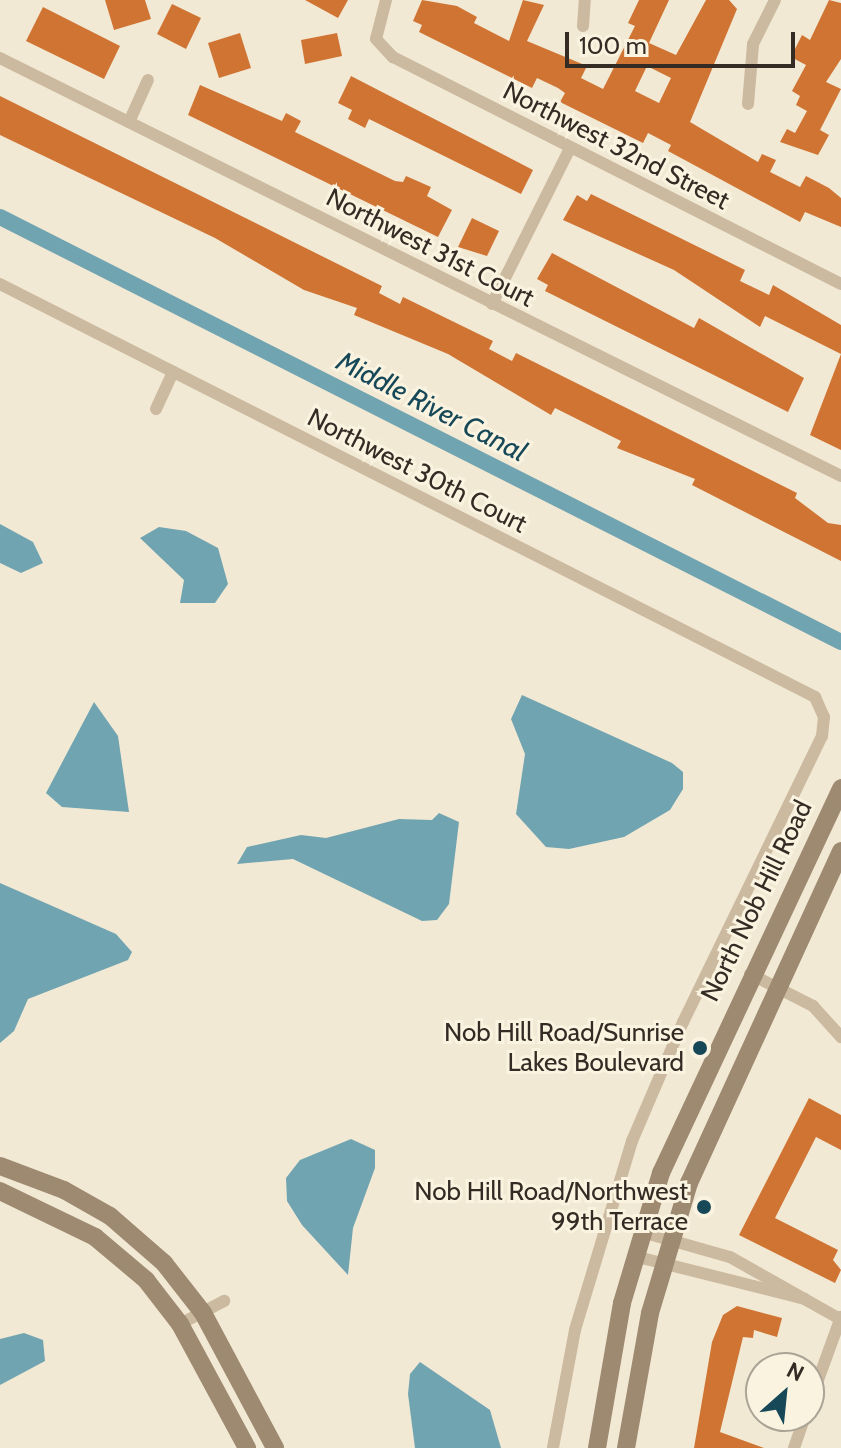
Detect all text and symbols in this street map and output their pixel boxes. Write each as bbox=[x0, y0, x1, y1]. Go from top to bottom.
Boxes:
scale bar bbox=[569, 16, 799, 66]
text: 100 m bbox=[579, 31, 647, 60]
street label: Northwest 32nd Street bbox=[498, 75, 734, 217]
street label: Northwest 31st Court bbox=[321, 182, 539, 314]
water label: Middle River Canal bbox=[331, 344, 533, 468]
street label: Northwest 30th Court bbox=[302, 402, 532, 540]
street label: North Nob Hill Road bbox=[695, 795, 819, 1007]
place label: Nob Hill Road/Sunrise Lakes Boulevard bbox=[444, 1017, 684, 1078]
marker: Nob Hill Road/Sunrise Lakes Boulevard bbox=[691, 1039, 709, 1057]
place label: Nob Hill Road/Northwest 99th Terrace bbox=[414, 1176, 688, 1238]
marker: Nob Hill Road/Northwest 99th Terrace bbox=[695, 1198, 713, 1216]
north arrow bbox=[745, 1352, 825, 1432]
text: N bbox=[782, 1356, 808, 1388]

